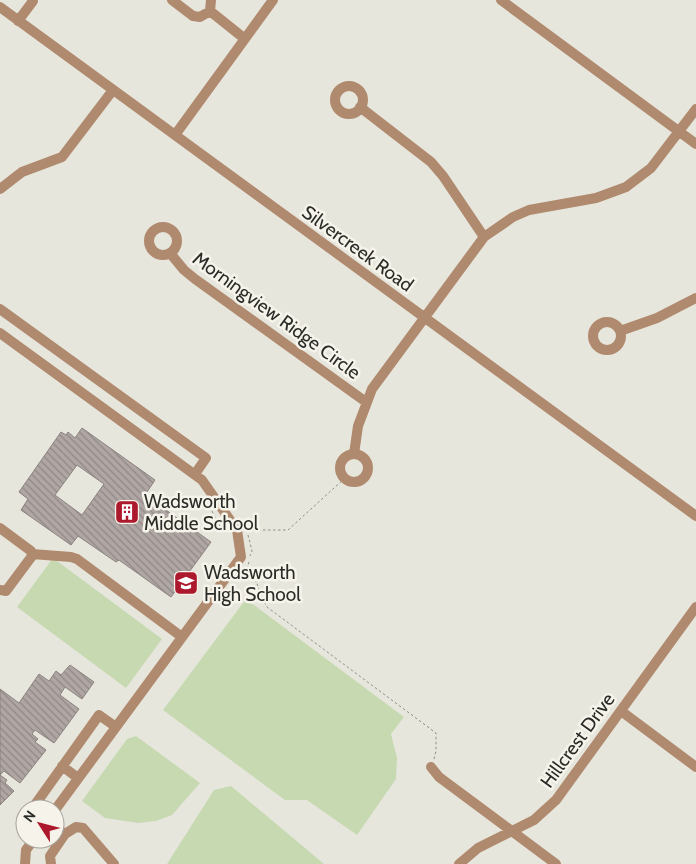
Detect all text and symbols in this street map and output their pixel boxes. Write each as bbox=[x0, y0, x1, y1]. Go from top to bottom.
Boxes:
street label: Silvercreek Road bbox=[298, 200, 418, 296]
street label: Morningview Ridge Circle bbox=[188, 247, 365, 384]
place label: Wadsworth Middle School bbox=[144, 490, 259, 535]
building icon: Wadsworth Middle School bbox=[114, 499, 140, 525]
place label: Wadsworth High School bbox=[204, 561, 301, 606]
school or university icon: Wadsworth High School bbox=[173, 570, 199, 596]
street label: Hillcrest Drive bbox=[535, 688, 620, 792]
north arrow bbox=[15, 799, 65, 849]
text: N bbox=[19, 807, 40, 826]

